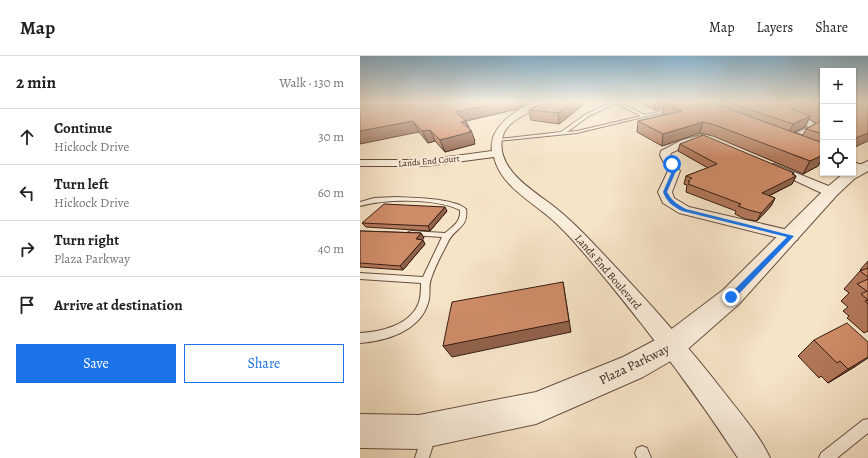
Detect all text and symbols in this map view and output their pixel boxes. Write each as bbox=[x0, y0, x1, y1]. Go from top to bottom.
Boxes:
text: Map bbox=[20, 15, 55, 41]
text: Map bbox=[709, 18, 735, 37]
text: Layers bbox=[757, 18, 793, 37]
text: Share bbox=[815, 18, 848, 37]
map controls bbox=[820, 68, 856, 176]
button: + bbox=[820, 68, 856, 104]
text: 2 min bbox=[16, 71, 56, 94]
text: Walk · 130 m bbox=[279, 74, 344, 91]
button: − bbox=[820, 104, 856, 140]
text: Continue bbox=[54, 118, 112, 138]
icon: ahead bbox=[16, 126, 38, 148]
text: 30 m bbox=[318, 128, 344, 145]
text: Hickock Drive bbox=[54, 138, 129, 155]
button: locate bbox=[820, 140, 856, 176]
street label: Lands End Court bbox=[398, 152, 460, 170]
route start bbox=[663, 155, 681, 173]
text: Turn left bbox=[54, 174, 109, 194]
icon: left bbox=[16, 182, 38, 204]
text: 60 m bbox=[318, 184, 344, 201]
text: Hickock Drive bbox=[54, 194, 129, 211]
text: Turn right bbox=[54, 230, 119, 250]
street label: Lands End Boulevard bbox=[571, 231, 645, 313]
icon: right bbox=[16, 238, 38, 260]
text: 40 m bbox=[318, 240, 344, 257]
text: Plaza Parkway bbox=[54, 250, 130, 267]
route end bbox=[722, 288, 740, 306]
icon: arrive bbox=[16, 294, 38, 316]
text: Arrive at destination bbox=[54, 295, 183, 315]
street label: Plaza Parkway bbox=[596, 340, 672, 388]
button: Save bbox=[16, 344, 176, 383]
button: Share bbox=[184, 344, 344, 383]

